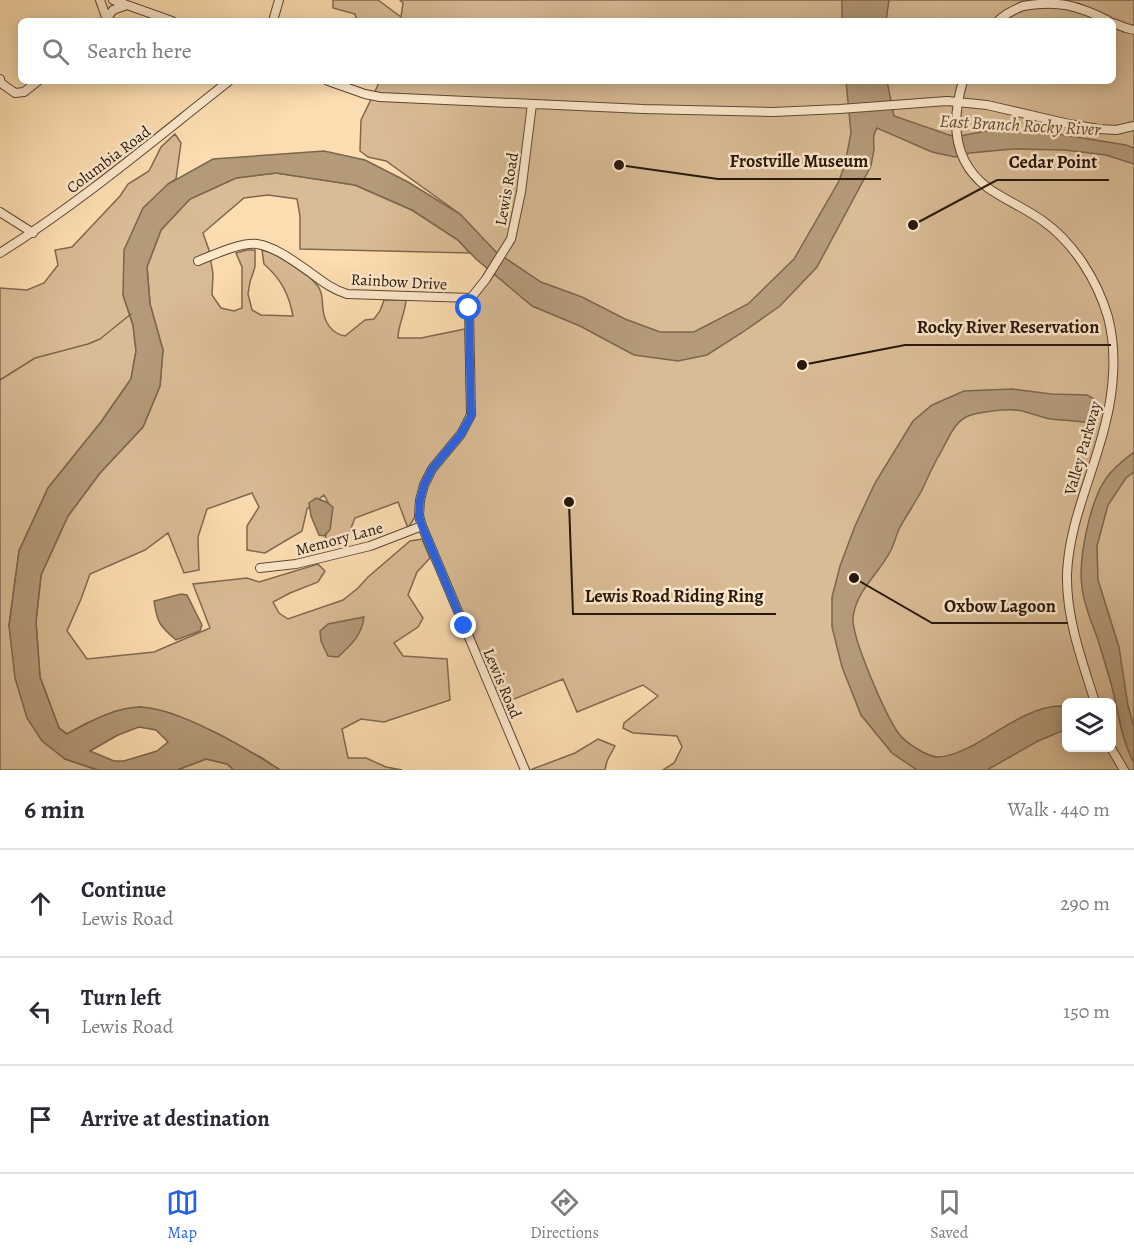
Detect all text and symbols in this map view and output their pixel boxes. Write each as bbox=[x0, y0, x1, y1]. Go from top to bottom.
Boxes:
search box bbox=[18, 18, 1116, 84]
icon: search bbox=[39, 35, 72, 68]
text: Search here bbox=[87, 36, 192, 66]
water label: East Branch Rocky River bbox=[939, 109, 1102, 141]
street label: Columbia Road bbox=[62, 121, 156, 199]
callout: Frostville Museum bbox=[718, 143, 881, 179]
callout: Cedar Point bbox=[997, 144, 1109, 180]
text: Frostville Museum bbox=[730, 149, 868, 173]
street label: Lewis Road bbox=[490, 150, 524, 228]
text: Cedar Point bbox=[1009, 150, 1097, 174]
street label: Rainbow Drive bbox=[350, 268, 448, 296]
route start bbox=[455, 294, 481, 320]
callout: Rocky River Reservation bbox=[905, 309, 1111, 345]
text: Rocky River Reservation bbox=[917, 315, 1099, 339]
street label: Valley Parkway bbox=[1059, 398, 1107, 499]
street label: Memory Lane bbox=[293, 517, 386, 561]
callout: Lewis Road Riding Ring bbox=[573, 578, 776, 614]
text: Lewis Road Riding Ring bbox=[585, 584, 764, 608]
callout: Oxbow Lagoon bbox=[932, 587, 1068, 623]
text: Oxbow Lagoon bbox=[944, 594, 1056, 618]
route end bbox=[450, 612, 476, 638]
street label: Lewis Road bbox=[477, 645, 527, 722]
map controls bbox=[1062, 698, 1116, 752]
button: layers bbox=[1062, 698, 1116, 752]
text: 6 min bbox=[24, 792, 85, 827]
text: Walk · 440 m bbox=[1008, 796, 1110, 823]
text: Continue bbox=[81, 875, 166, 905]
icon: ahead bbox=[24, 887, 57, 920]
text: 290 m bbox=[1060, 890, 1110, 917]
text: Lewis Road bbox=[81, 905, 173, 932]
text: Turn left bbox=[81, 983, 161, 1013]
icon: left bbox=[24, 995, 57, 1028]
text: 150 m bbox=[1063, 998, 1110, 1025]
text: Lewis Road bbox=[81, 1013, 173, 1040]
icon: arrive bbox=[24, 1103, 57, 1136]
text: Arrive at destination bbox=[81, 1104, 270, 1134]
tab: Map bbox=[166, 1186, 199, 1244]
tab: Directions bbox=[530, 1186, 599, 1244]
tab: Saved bbox=[930, 1186, 968, 1244]

